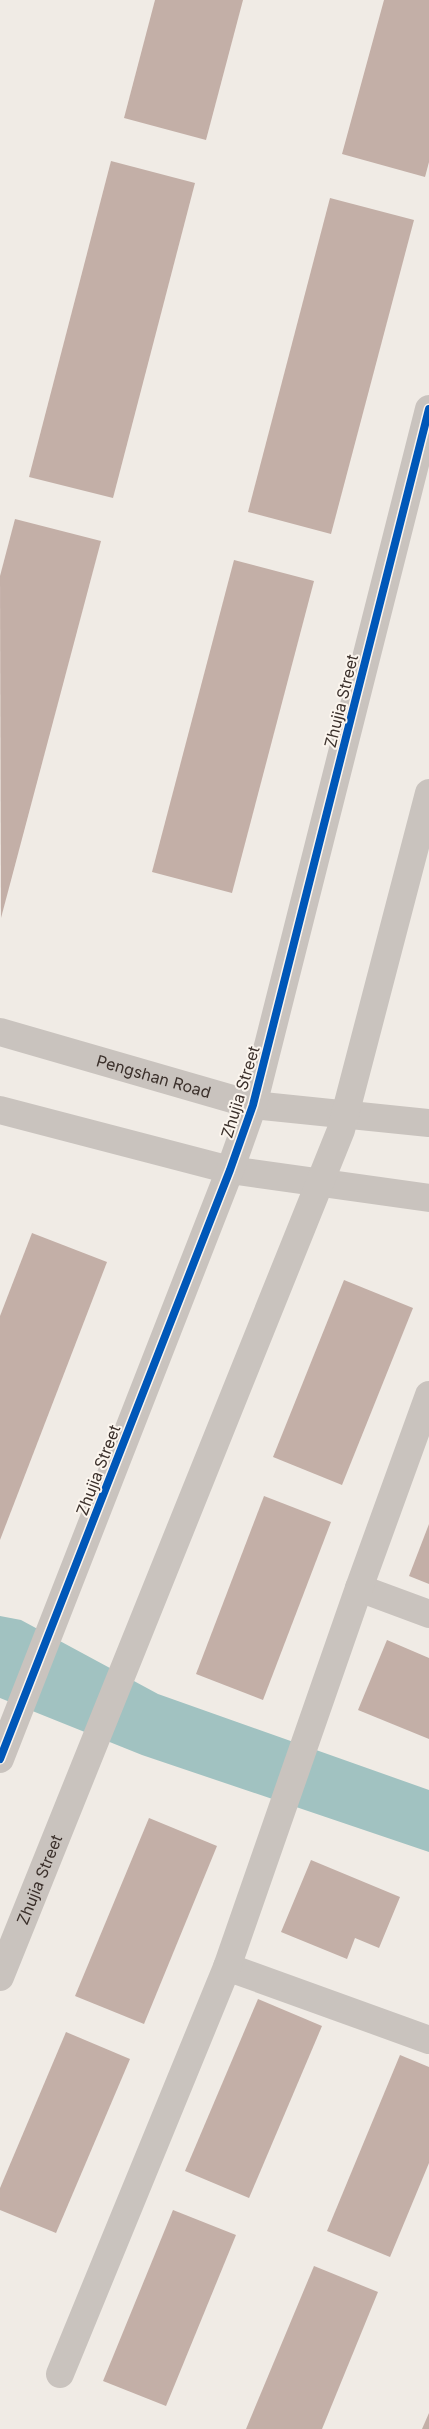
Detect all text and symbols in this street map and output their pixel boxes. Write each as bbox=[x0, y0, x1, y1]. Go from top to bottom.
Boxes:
street label: Zhujia Street bbox=[320, 652, 362, 750]
street label: Zhujia Street bbox=[216, 1043, 264, 1141]
street label: Pengshan Road bbox=[94, 1050, 213, 1102]
street label: Zhujia Street bbox=[72, 1422, 124, 1518]
street label: Zhujia Street bbox=[12, 1832, 66, 1928]

